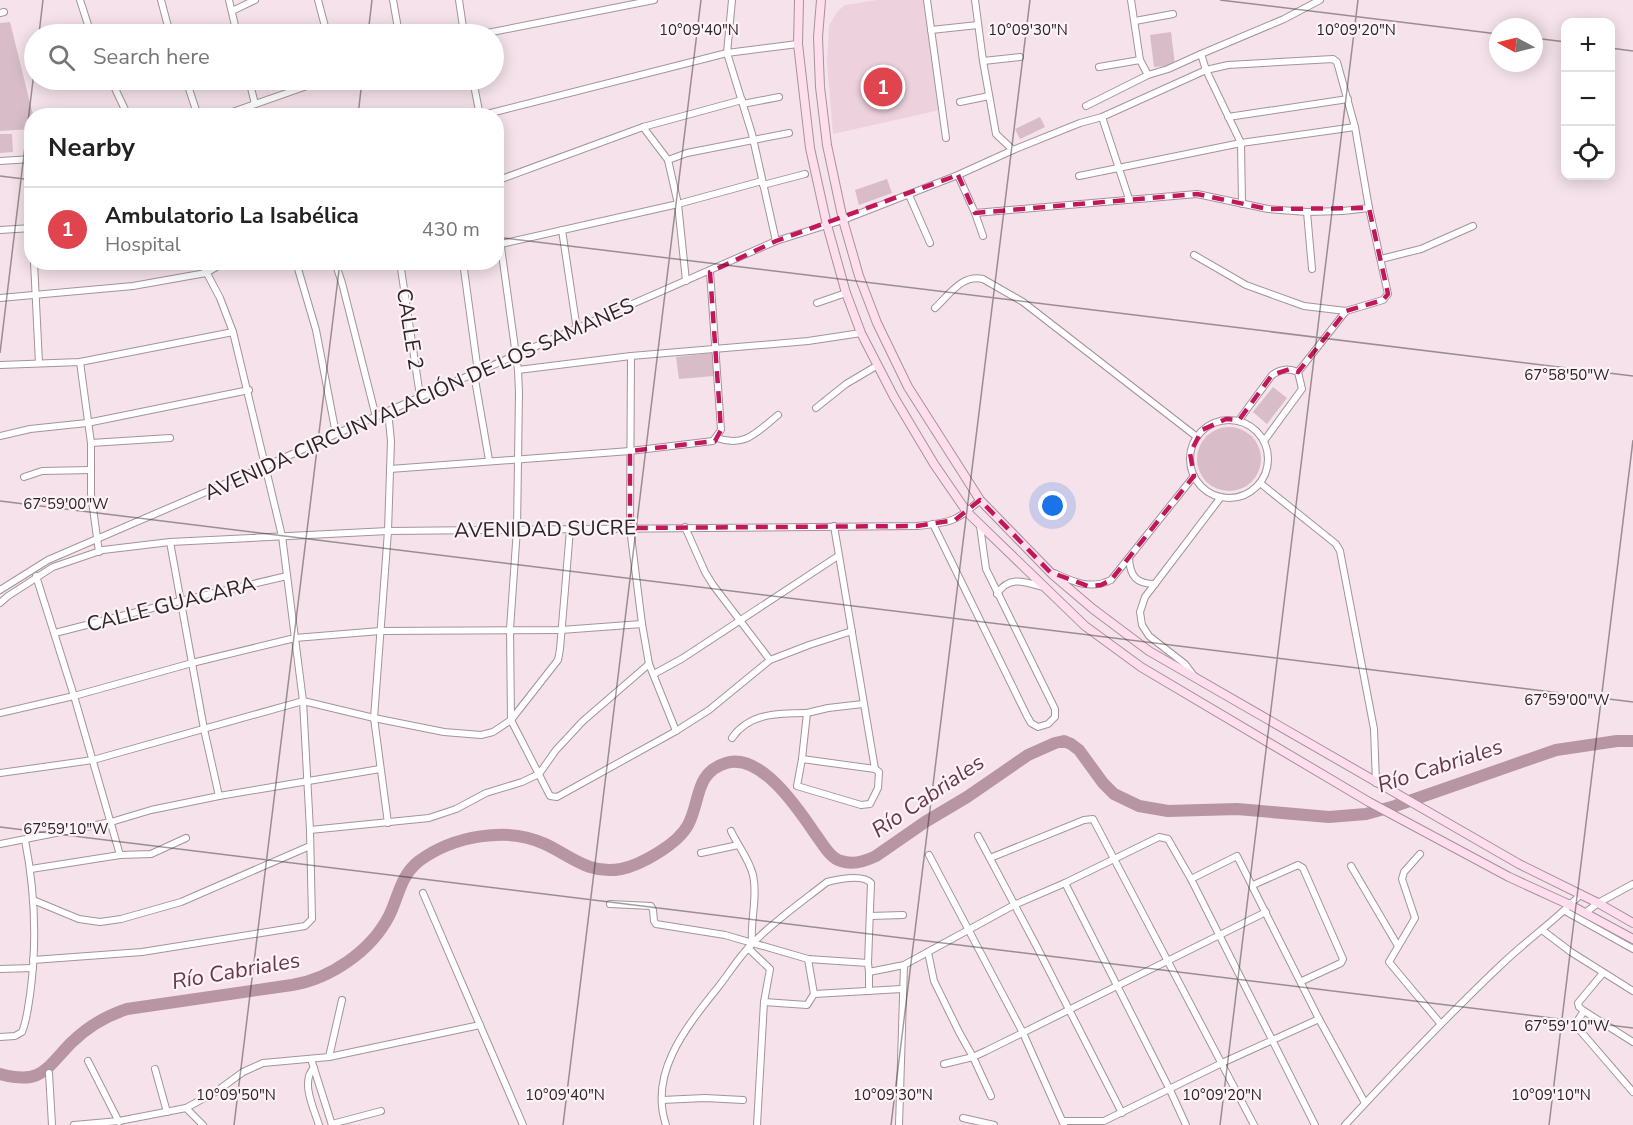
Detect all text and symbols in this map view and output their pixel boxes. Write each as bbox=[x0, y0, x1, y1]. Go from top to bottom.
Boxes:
north arrow bbox=[1489, 18, 1543, 72]
map controls bbox=[1561, 18, 1615, 180]
button: + bbox=[1561, 18, 1615, 72]
text: 10°09'40"N bbox=[659, 20, 739, 40]
text: 10°09'30"N bbox=[988, 20, 1068, 40]
text: 10°09'20"N bbox=[1316, 20, 1396, 40]
search box bbox=[24, 24, 504, 90]
icon: search bbox=[45, 41, 78, 74]
text: Search here bbox=[93, 42, 210, 72]
pin: 1 bbox=[864, 64, 902, 110]
button: − bbox=[1561, 72, 1615, 126]
button: locate bbox=[1561, 126, 1615, 180]
text: Nearby bbox=[48, 130, 135, 165]
text: Ambulatorio La Isabélica bbox=[105, 201, 359, 231]
text: 1 bbox=[62, 216, 74, 243]
text: 430 m bbox=[422, 216, 480, 243]
text: Hospital bbox=[105, 231, 181, 258]
street label: CALLE 2 bbox=[390, 286, 430, 372]
street label: AVENIDA CIRCUNVALACIÓN DE LOS SAMANES bbox=[200, 291, 638, 507]
text: 67°58'50"W bbox=[1524, 365, 1610, 385]
your location bbox=[1038, 491, 1067, 520]
text: 67°59'00"W bbox=[23, 494, 109, 514]
street label: AVENIDAD SUCRE bbox=[454, 513, 636, 545]
street label: CALLE GUACARA bbox=[84, 569, 258, 639]
text: 67°59'00"W bbox=[1524, 690, 1610, 710]
water label: Río Cabriales bbox=[1374, 732, 1506, 800]
water label: Río Cabriales bbox=[866, 747, 990, 845]
text: 67°59'10"W bbox=[23, 819, 109, 839]
water label: Río Cabriales bbox=[169, 945, 303, 997]
text: 67°59'10"W bbox=[1524, 1016, 1610, 1036]
text: 10°09'50"N bbox=[196, 1085, 276, 1105]
text: 10°09'40"N bbox=[525, 1085, 605, 1105]
text: 10°09'30"N bbox=[853, 1085, 933, 1105]
text: 10°09'20"N bbox=[1182, 1085, 1262, 1105]
text: 10°09'10"N bbox=[1511, 1085, 1591, 1105]

